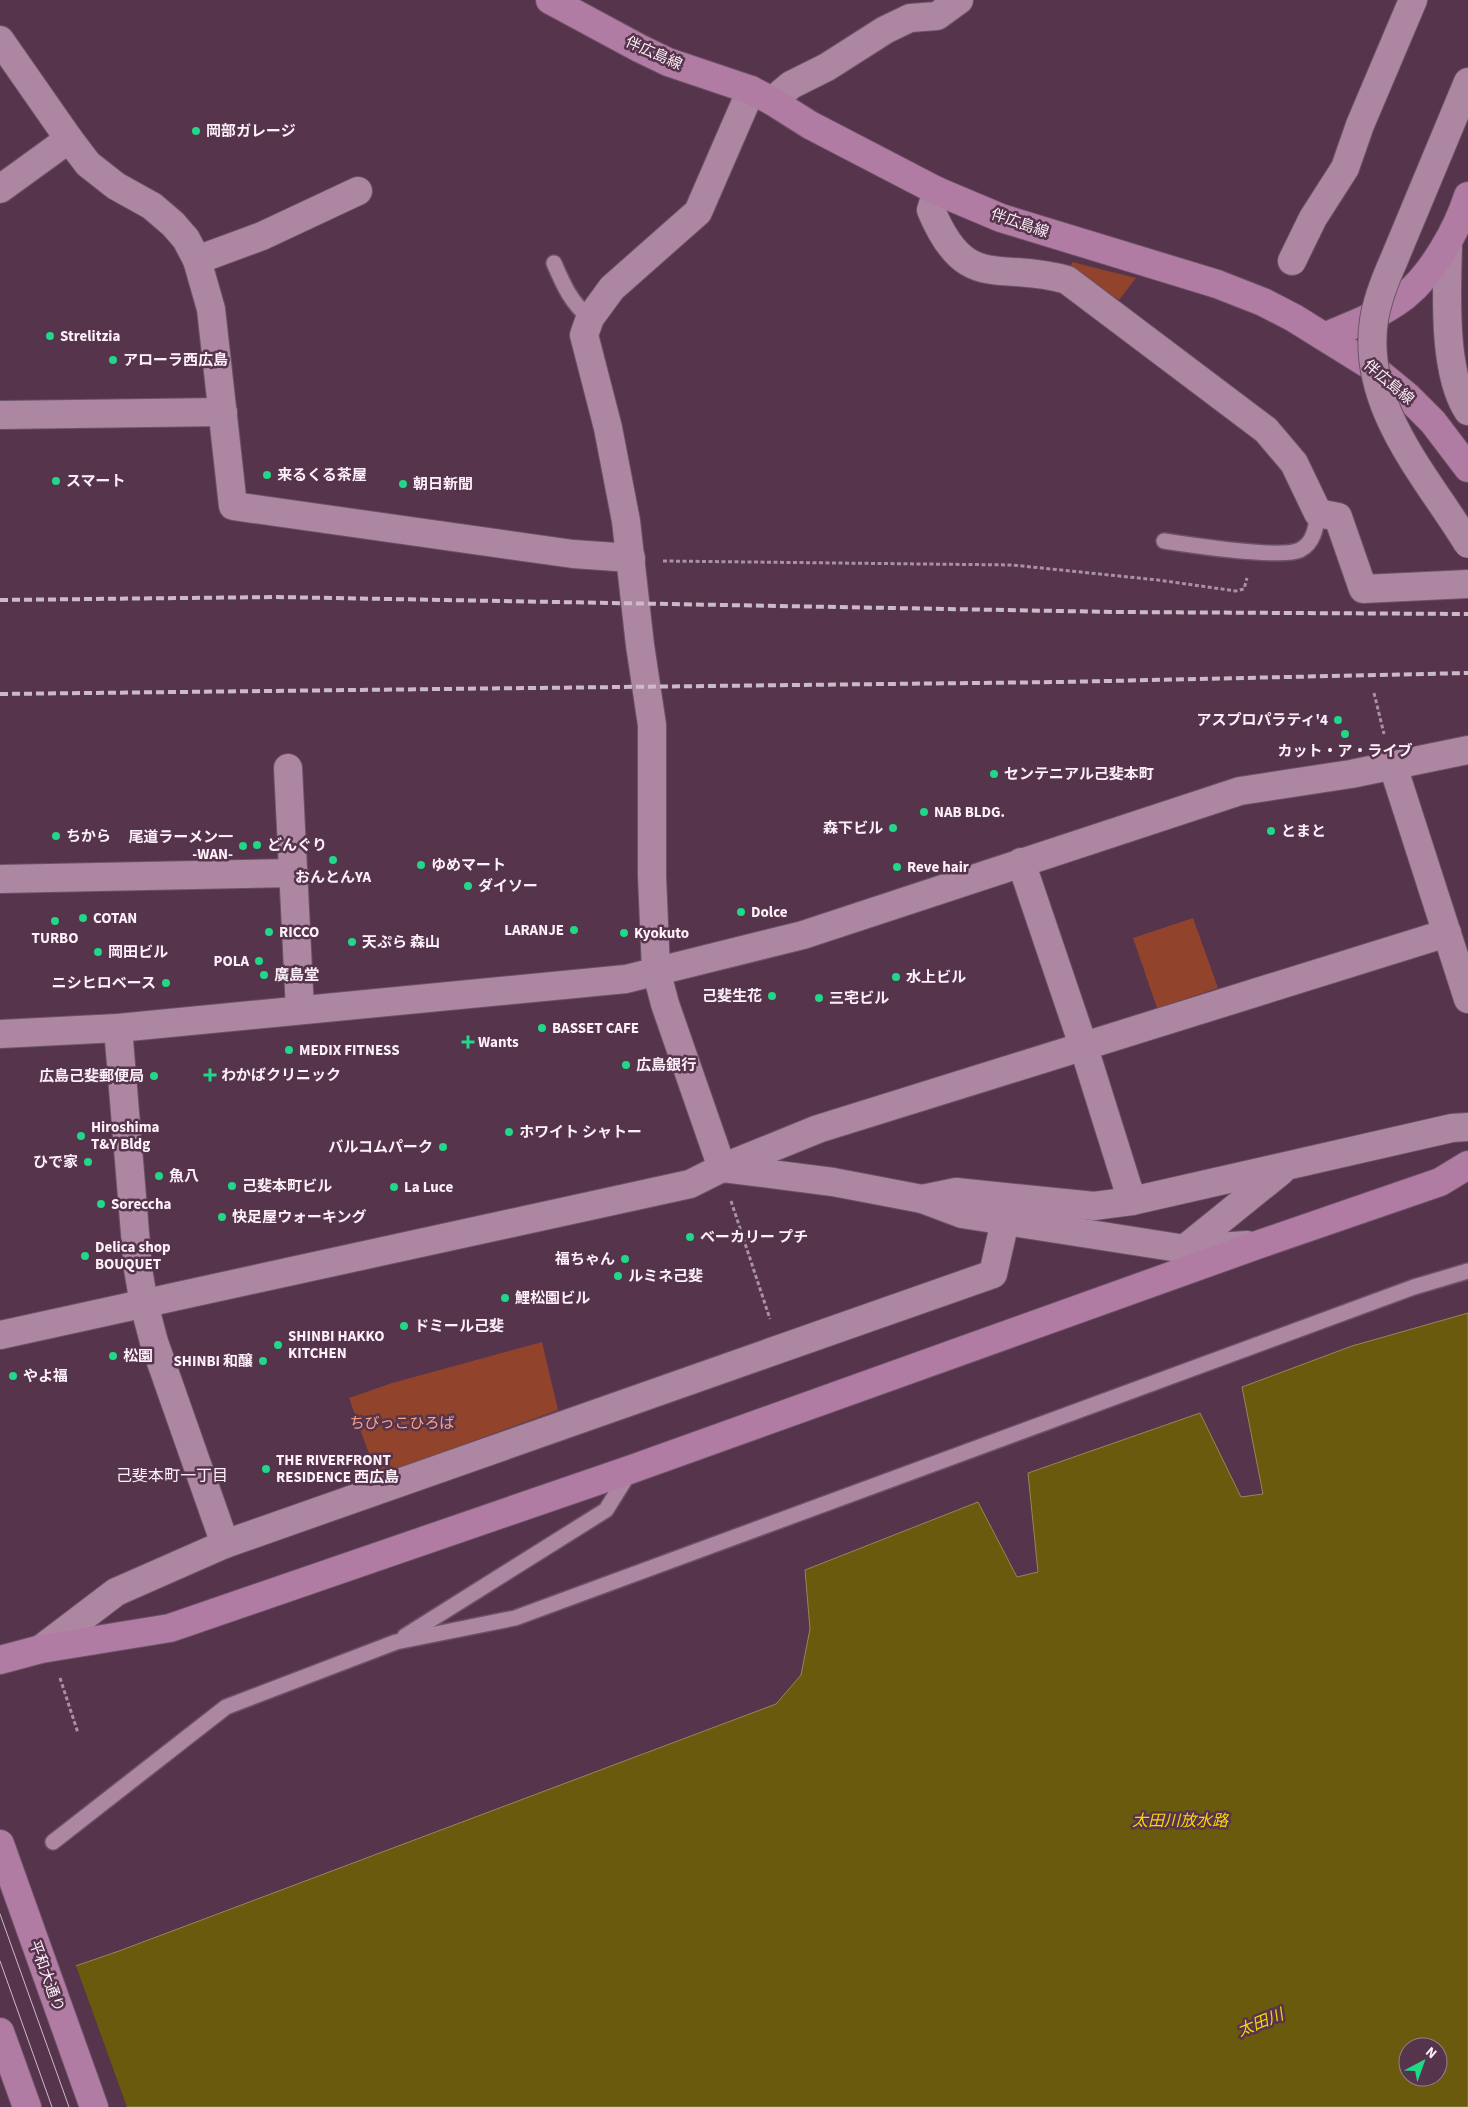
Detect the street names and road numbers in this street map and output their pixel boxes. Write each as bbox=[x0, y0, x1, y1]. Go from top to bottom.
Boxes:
street label: 伴広島線 bbox=[622, 32, 685, 75]
street label: 伴広島線 bbox=[988, 204, 1052, 243]
street label: 伴広島線 bbox=[1359, 355, 1418, 410]
street label: 平和大通り bbox=[24, 1937, 69, 2015]

